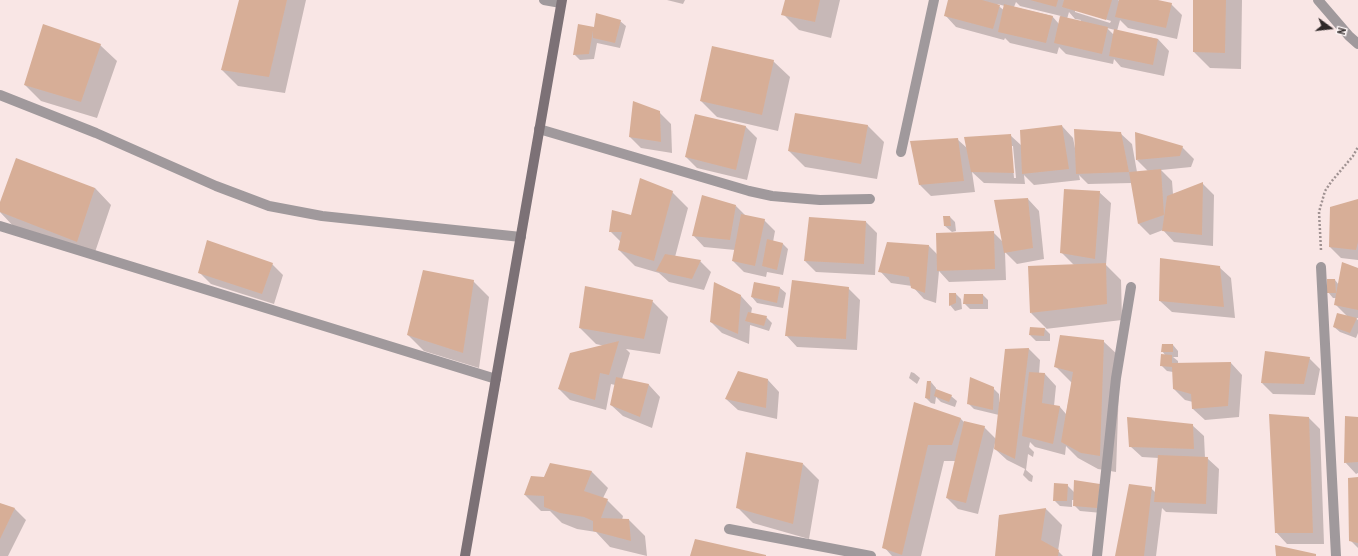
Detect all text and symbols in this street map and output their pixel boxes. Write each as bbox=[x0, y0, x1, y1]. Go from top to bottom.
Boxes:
north arrow bbox=[1310, 8, 1350, 48]
text: N bbox=[1334, 26, 1349, 36]

